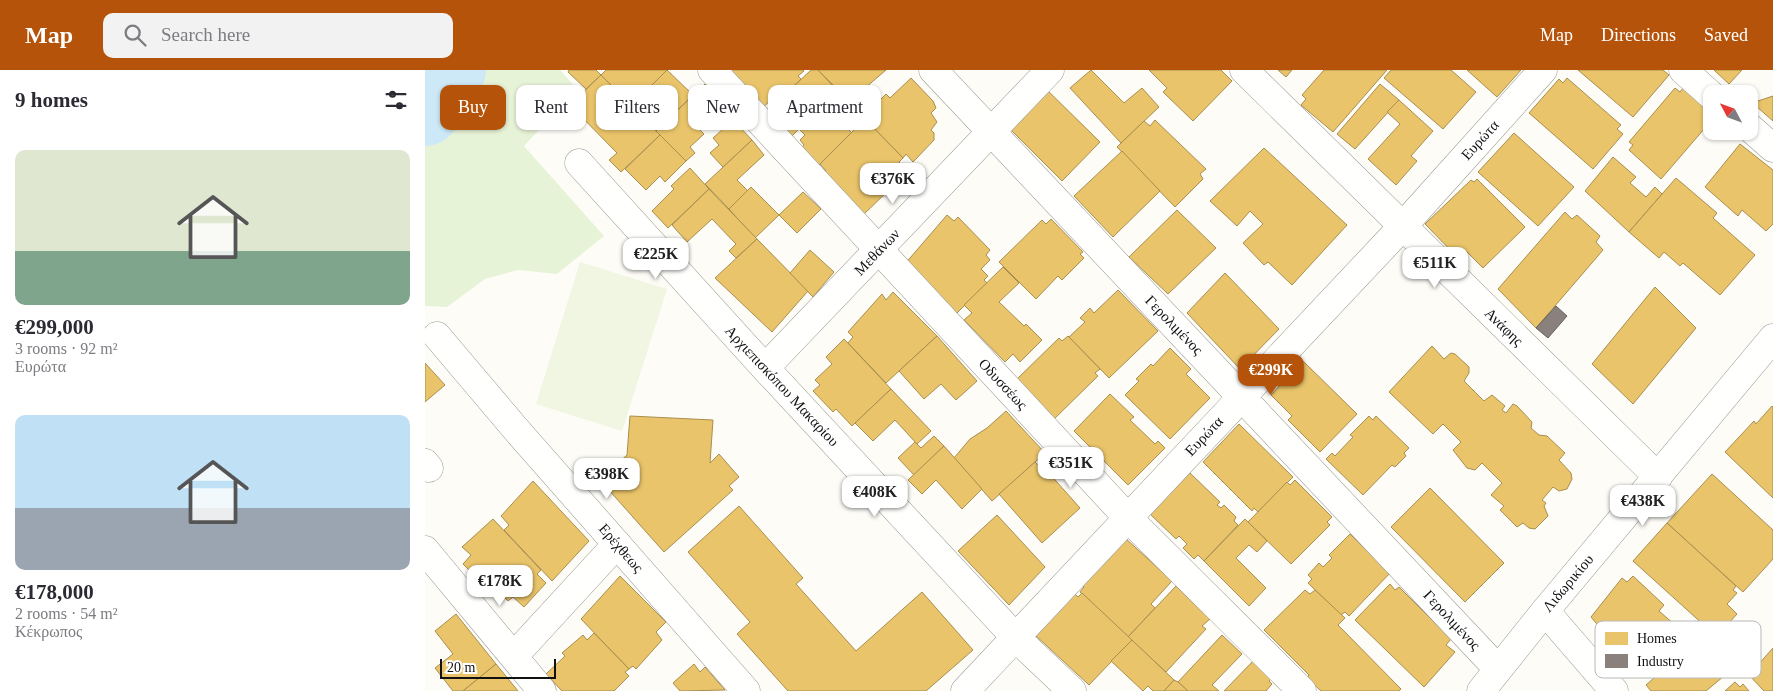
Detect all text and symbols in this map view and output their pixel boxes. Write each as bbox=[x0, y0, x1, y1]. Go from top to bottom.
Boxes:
search box bbox=[103, 13, 453, 58]
icon: search bbox=[121, 21, 149, 49]
text: Map bbox=[25, 22, 73, 48]
text: Search here bbox=[161, 24, 250, 45]
text: Map bbox=[1540, 25, 1573, 45]
text: Directions bbox=[1601, 25, 1676, 45]
text: Saved bbox=[1704, 25, 1748, 45]
chip: Buy bbox=[440, 85, 506, 130]
chip: Rent bbox=[516, 85, 586, 130]
chip: Filters bbox=[596, 85, 678, 130]
chip: New bbox=[688, 85, 758, 130]
chip: Apartment bbox=[768, 85, 881, 130]
north arrow bbox=[1703, 85, 1757, 140]
map controls bbox=[1703, 85, 1758, 140]
icon: filters bbox=[382, 86, 410, 114]
text: 9 homes bbox=[15, 88, 88, 112]
street label: Ευρώτα bbox=[1458, 117, 1502, 163]
pin: €376K bbox=[858, 162, 928, 205]
text: €376K bbox=[871, 170, 915, 187]
icon: home bbox=[168, 182, 258, 272]
street label: Μεθάνων bbox=[851, 225, 903, 278]
pin: €225K bbox=[621, 238, 691, 280]
text: €225K bbox=[634, 245, 678, 262]
pin: €511K bbox=[1400, 246, 1470, 289]
text: €511K bbox=[1413, 254, 1457, 271]
street label: Γερολιμένος bbox=[1142, 292, 1206, 358]
street label: Ανάφης bbox=[1482, 305, 1526, 349]
text: €299,000 bbox=[15, 315, 94, 339]
street label: Αρχιεπισκόπου Μακαρίου bbox=[722, 322, 842, 450]
text: 3 rooms · 92 m² bbox=[15, 340, 118, 357]
pin: €299K bbox=[1236, 354, 1306, 396]
street label: Οδυσσέως bbox=[975, 355, 1031, 413]
text: Ευρώτα bbox=[15, 358, 66, 375]
text: €299K bbox=[1249, 361, 1293, 378]
street label: Ευρώτα bbox=[1182, 413, 1226, 459]
pin: €351K bbox=[1036, 446, 1106, 489]
icon: home bbox=[168, 447, 258, 537]
text: €351K bbox=[1049, 454, 1093, 471]
pin: €398K bbox=[572, 458, 642, 500]
text: €398K bbox=[585, 465, 629, 482]
pin: €408K bbox=[840, 476, 910, 518]
text: €408K bbox=[853, 483, 897, 500]
pin: €438K bbox=[1608, 484, 1678, 527]
text: €438K bbox=[1621, 492, 1665, 509]
street label: Ερέχθεως bbox=[596, 521, 646, 576]
street label: Λιδωρικίου bbox=[1539, 551, 1597, 615]
pin: €178K bbox=[465, 564, 535, 607]
text: €178K bbox=[478, 572, 522, 589]
text: €178,000 bbox=[15, 580, 94, 604]
street label: Γερολιμένος bbox=[1420, 587, 1484, 653]
text: 2 rooms · 54 m² bbox=[15, 605, 118, 622]
legend bbox=[1595, 621, 1761, 678]
text: Κέκρωπος bbox=[15, 623, 82, 640]
text: Homes bbox=[1637, 631, 1677, 646]
text: Industry bbox=[1637, 654, 1684, 669]
scale bar bbox=[440, 656, 556, 679]
text: 20 m bbox=[447, 660, 475, 675]

